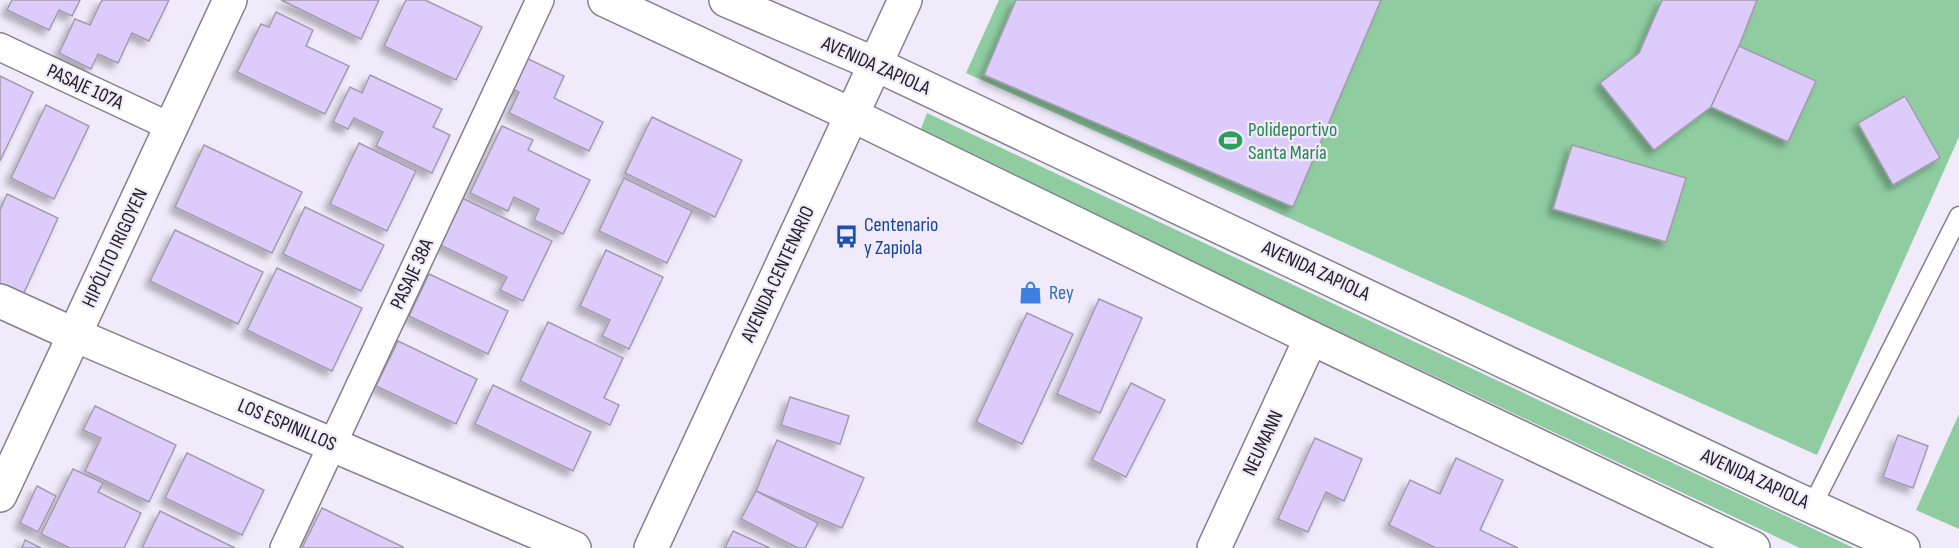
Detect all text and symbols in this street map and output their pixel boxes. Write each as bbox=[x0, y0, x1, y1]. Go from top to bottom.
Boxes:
street label: AVENIDA ZAPIOLA bbox=[817, 31, 934, 101]
street label: PASAJE 107A bbox=[43, 59, 127, 115]
place label: Polideportivo Santa María bbox=[1248, 118, 1337, 165]
sports icon: Polideportivo Santa María bbox=[1217, 128, 1243, 154]
street label: HIPÓLITO IRIGOYEN bbox=[77, 185, 153, 311]
street label: AVENIDA CENTENARIO bbox=[736, 202, 820, 347]
place label: Centenario y Zapiola bbox=[864, 213, 938, 260]
bus stop icon: Centenario y Zapiola bbox=[833, 223, 859, 249]
street label: PASAJE 38A bbox=[385, 234, 439, 313]
street label: AVENIDA ZAPIOLA bbox=[1257, 235, 1374, 307]
shop icon: Rey bbox=[1018, 280, 1044, 306]
place label: Rey bbox=[1049, 281, 1074, 305]
street label: LOS ESPINILLOS bbox=[234, 393, 340, 457]
street label: NEUMANN bbox=[1238, 407, 1288, 479]
street label: AVENIDA ZAPIOLA bbox=[1696, 443, 1813, 515]

